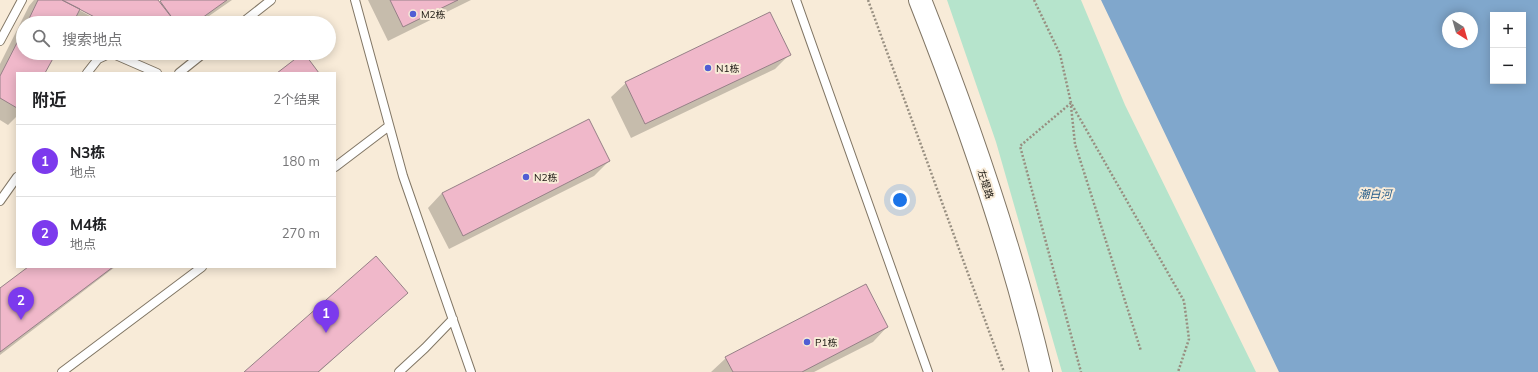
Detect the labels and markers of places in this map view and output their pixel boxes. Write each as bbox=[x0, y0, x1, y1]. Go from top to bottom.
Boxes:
place label: M2栋 bbox=[421, 8, 446, 21]
marker: M2栋 bbox=[408, 9, 418, 19]
place label: N1栋 bbox=[716, 62, 739, 75]
marker: N1栋 bbox=[703, 63, 713, 73]
place label: N2栋 bbox=[534, 171, 557, 184]
marker: N2栋 bbox=[521, 172, 531, 182]
pin: 2 bbox=[8, 287, 34, 320]
pin: 1 bbox=[313, 300, 339, 333]
place label: P1栋 bbox=[815, 336, 838, 349]
marker: P1栋 bbox=[802, 337, 812, 347]

